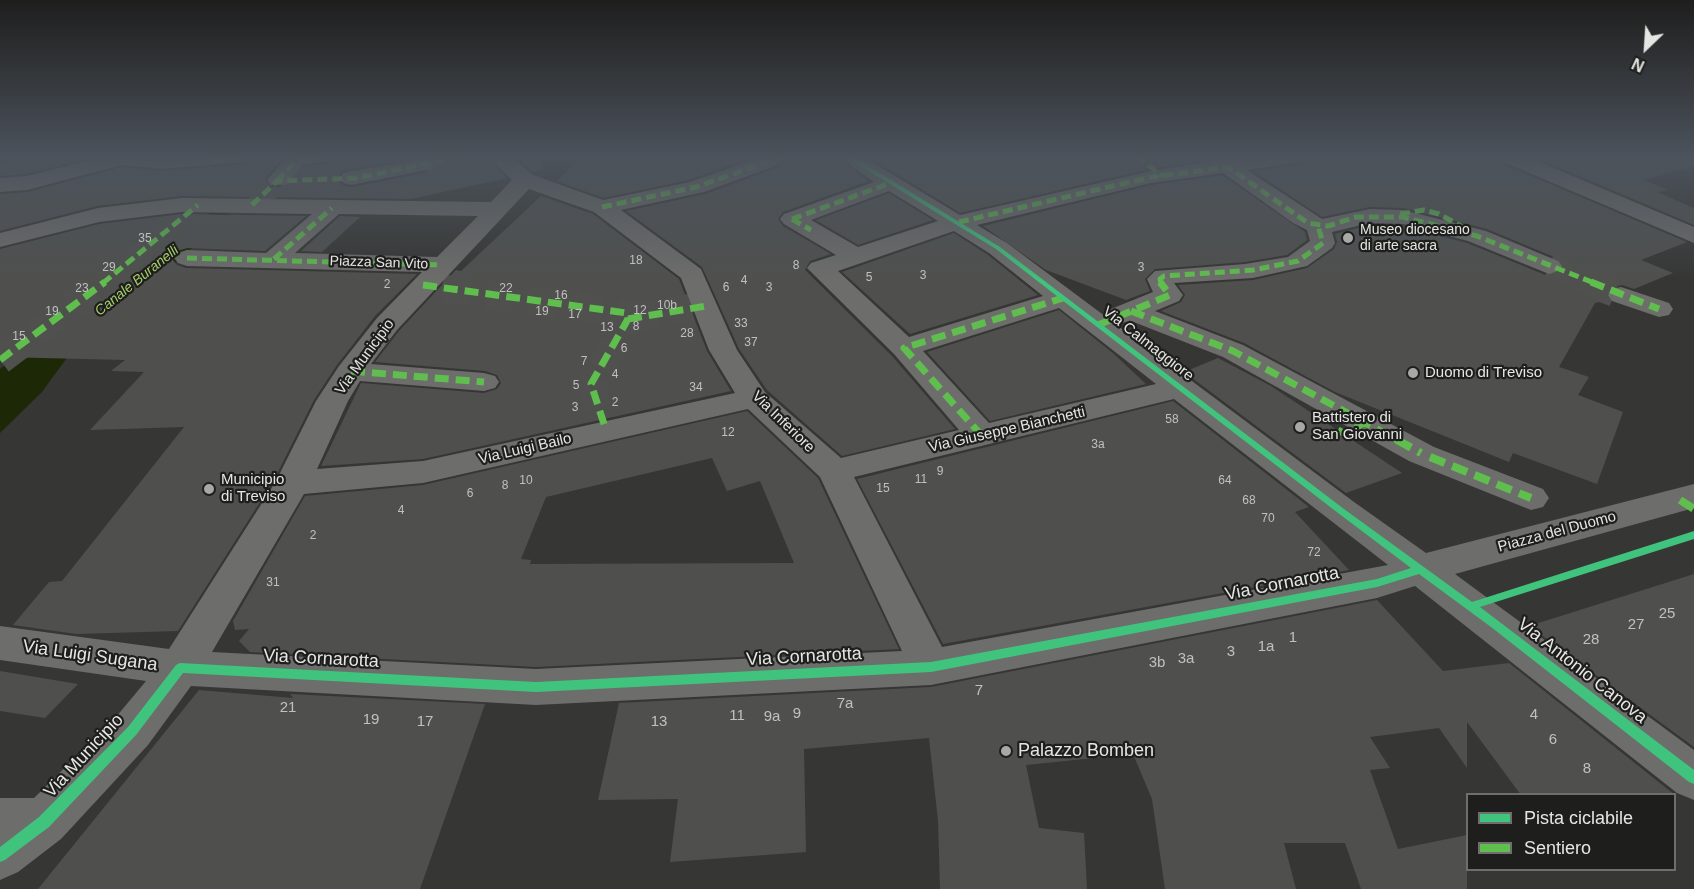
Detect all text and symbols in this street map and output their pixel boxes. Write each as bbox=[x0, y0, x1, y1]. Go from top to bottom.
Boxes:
north arrow bbox=[1616, 18, 1676, 78]
text: N bbox=[1629, 55, 1647, 75]
place label: Museo diocesano di arte sacra bbox=[1360, 222, 1470, 255]
marker: Museo diocesano di arte sacra bbox=[1341, 231, 1355, 245]
house number: 35 bbox=[138, 232, 152, 246]
water label: Canale Buranelli bbox=[92, 242, 182, 320]
street label: Piazza San Vito bbox=[329, 253, 429, 273]
house number: 18 bbox=[629, 254, 643, 268]
house number: 8 bbox=[793, 259, 799, 273]
house number: 29 bbox=[102, 261, 116, 275]
house number: 3 bbox=[1138, 261, 1144, 275]
house number: 3 bbox=[920, 269, 926, 283]
house number: 5 bbox=[866, 271, 872, 285]
house number: 4 bbox=[741, 274, 747, 288]
house number: 2 bbox=[384, 278, 390, 292]
house number: 6 bbox=[723, 281, 729, 295]
house number: 3 bbox=[766, 281, 772, 295]
house number: 23 bbox=[75, 282, 89, 296]
house number: 22 bbox=[499, 282, 513, 296]
house number: 16 bbox=[554, 289, 568, 303]
house number: 10b bbox=[657, 299, 677, 313]
street label: Via Calmaggiore bbox=[1099, 303, 1197, 385]
house number: 12 bbox=[633, 304, 647, 318]
house number: 19 bbox=[45, 305, 59, 319]
house number: 19 bbox=[535, 305, 549, 319]
house number: 17 bbox=[568, 308, 582, 322]
street label: Via Municipio bbox=[332, 316, 398, 398]
house number: 33 bbox=[734, 317, 748, 331]
house number: 8 bbox=[633, 320, 639, 334]
house number: 13 bbox=[600, 321, 614, 335]
house number: 28 bbox=[680, 327, 694, 341]
house number: 15 bbox=[12, 330, 26, 344]
house number: 37 bbox=[744, 336, 758, 350]
house number: 6 bbox=[621, 342, 627, 356]
house number: 7 bbox=[581, 355, 587, 369]
place label: Duomo di Treviso bbox=[1425, 364, 1542, 382]
marker: Duomo di Treviso bbox=[1406, 366, 1420, 380]
house number: 4 bbox=[612, 368, 618, 382]
house number: 5 bbox=[573, 379, 579, 393]
house number: 34 bbox=[689, 381, 703, 395]
street label: Via Inferiore bbox=[748, 388, 818, 456]
house number: 2 bbox=[612, 396, 618, 410]
house number: 3 bbox=[572, 401, 578, 415]
street label: Via Giuseppe Bianchetti bbox=[927, 403, 1087, 457]
place label: Battistero di San Giovanni bbox=[1312, 409, 1402, 444]
house number: 58 bbox=[1165, 413, 1179, 427]
marker: Battistero di San Giovanni bbox=[1293, 420, 1307, 434]
house number: 12 bbox=[721, 426, 735, 440]
street label: Via Luigi Bailo bbox=[477, 430, 573, 468]
house number: 3a bbox=[1091, 438, 1105, 452]
house number: 9 bbox=[937, 465, 943, 479]
place label: Municipio di Treviso bbox=[221, 471, 285, 506]
house number: 11 bbox=[915, 473, 927, 487]
house number: 10 bbox=[519, 474, 533, 488]
house number: 64 bbox=[1218, 474, 1232, 488]
house number: 8 bbox=[502, 479, 508, 493]
marker: Municipio di Treviso bbox=[202, 482, 216, 496]
house number: 15 bbox=[876, 482, 890, 496]
house number: 6 bbox=[467, 487, 473, 501]
house number: 68 bbox=[1242, 494, 1256, 508]
house number: 4 bbox=[398, 504, 404, 518]
street label: Piazza del Duomo bbox=[1496, 508, 1618, 556]
house number: 70 bbox=[1261, 512, 1275, 526]
house number: 2 bbox=[310, 529, 316, 543]
house number: 72 bbox=[1307, 546, 1321, 560]
street label: Via Cornarotta bbox=[1223, 562, 1341, 606]
house number: 31 bbox=[266, 576, 280, 590]
house number: 25 bbox=[1659, 605, 1675, 623]
street label: Via Antonio Canova bbox=[1513, 614, 1651, 728]
house number: 27 bbox=[1628, 616, 1644, 634]
house number: 1 bbox=[1289, 629, 1297, 647]
house number: 28 bbox=[1583, 631, 1599, 649]
street label: Via Luigi Sugana bbox=[21, 636, 159, 676]
house number: 1a bbox=[1258, 638, 1274, 656]
street label: Via Cornarotta bbox=[746, 643, 862, 671]
house number: 3 bbox=[1227, 643, 1235, 661]
street label: Via Cornarotta bbox=[263, 645, 379, 673]
house number: 3a bbox=[1178, 650, 1194, 668]
house number: 3b bbox=[1149, 654, 1165, 672]
house number: 7 bbox=[975, 682, 983, 700]
house number: 7a bbox=[837, 695, 853, 713]
house number: 21 bbox=[280, 699, 296, 717]
house number: 9 bbox=[793, 705, 801, 723]
house number: 4 bbox=[1530, 706, 1538, 724]
house number: 11 bbox=[729, 707, 745, 725]
house number: 9a bbox=[764, 708, 780, 726]
street label: Via Municipio bbox=[40, 710, 128, 802]
house number: 19 bbox=[363, 711, 379, 729]
house number: 17 bbox=[417, 713, 433, 731]
house number: 13 bbox=[651, 713, 667, 731]
house number: 6 bbox=[1549, 731, 1557, 749]
place label: Palazzo Bomben bbox=[1018, 740, 1154, 762]
marker: Palazzo Bomben bbox=[999, 744, 1013, 758]
house number: 8 bbox=[1583, 760, 1591, 778]
legend bbox=[1466, 793, 1676, 871]
text: Pista ciclabile bbox=[1524, 808, 1633, 828]
text: Sentiero bbox=[1524, 838, 1591, 858]

